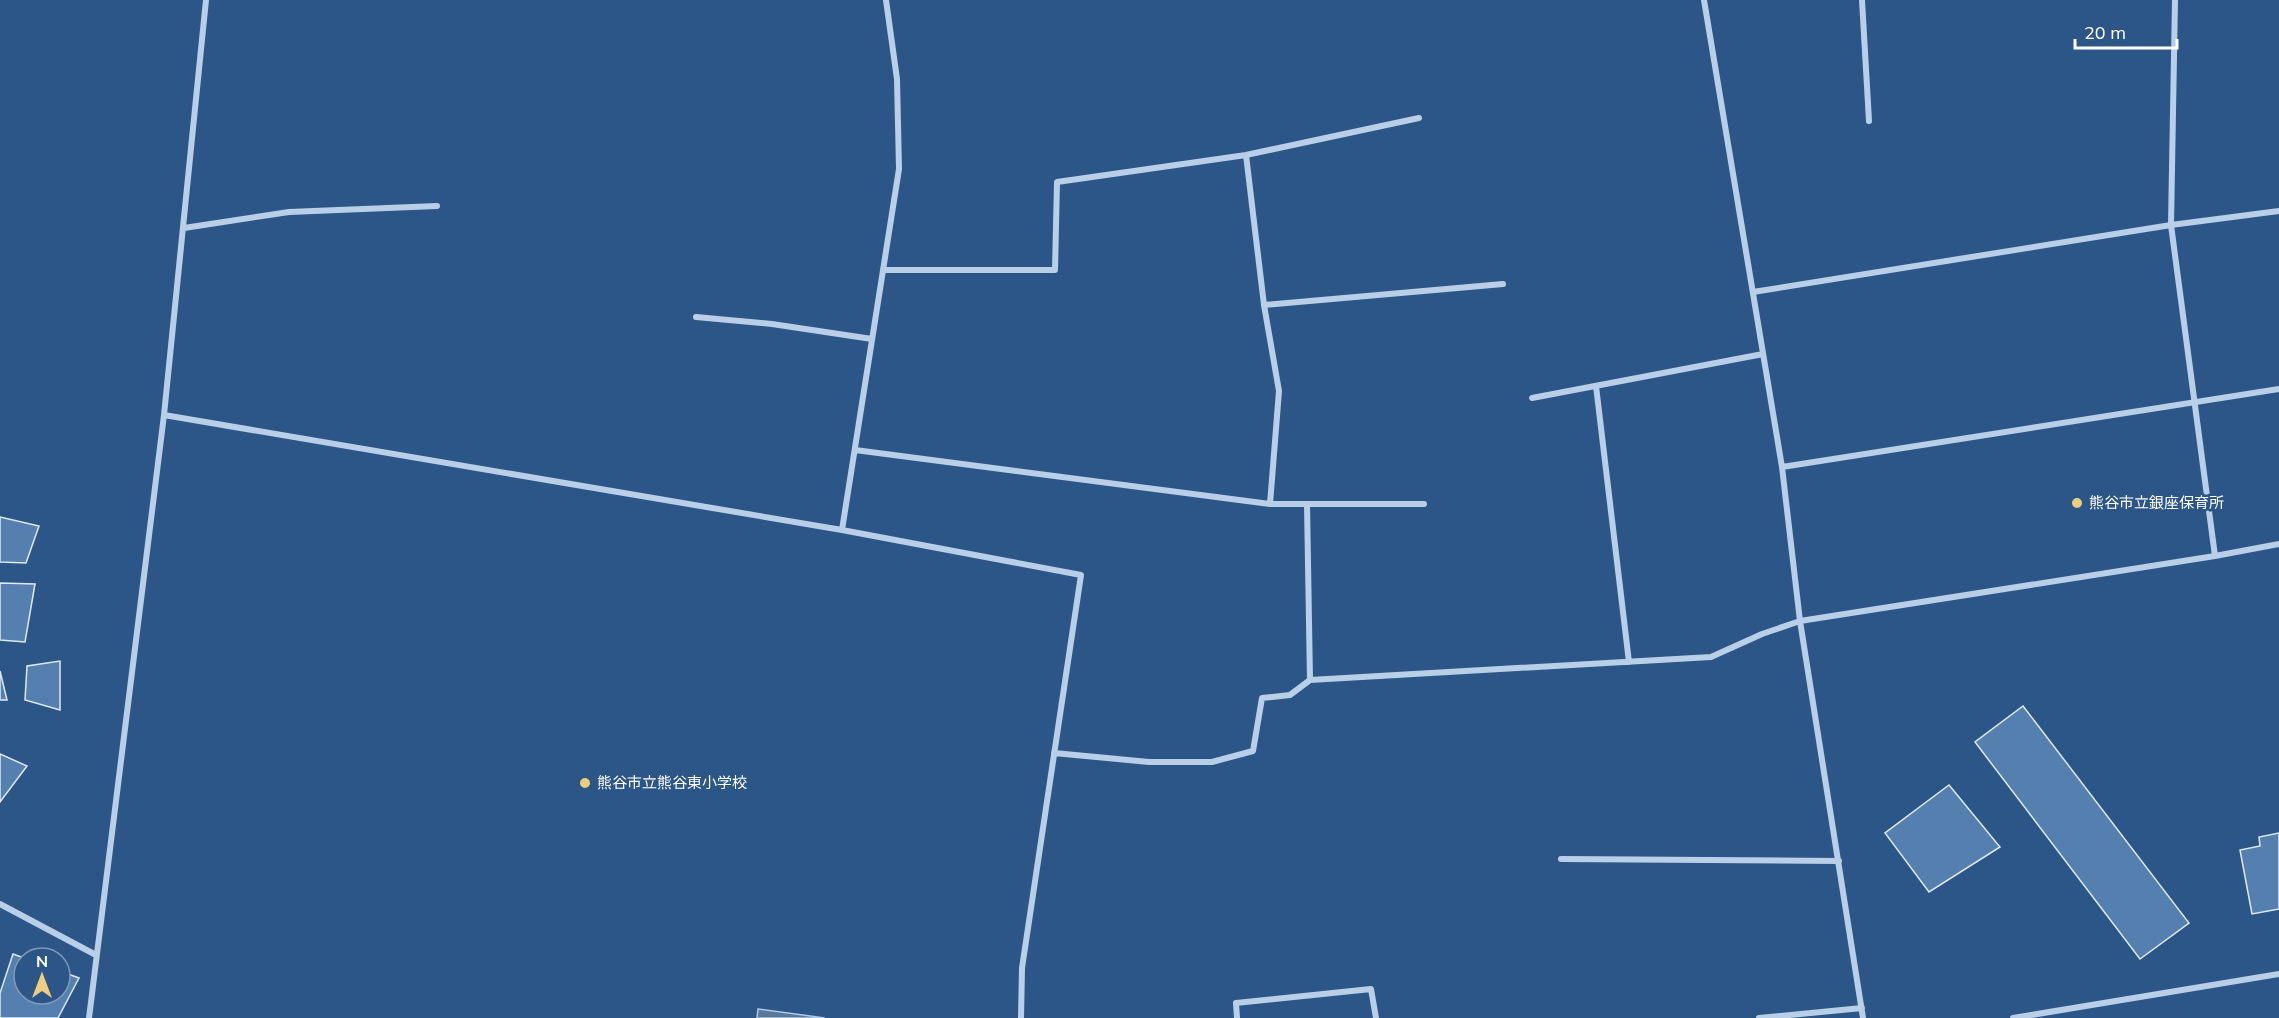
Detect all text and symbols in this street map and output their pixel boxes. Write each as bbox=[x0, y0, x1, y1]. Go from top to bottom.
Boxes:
scale bar bbox=[2075, 12, 2177, 50]
text: 20 m bbox=[2084, 21, 2126, 44]
place label: 熊谷市立銀座保育所 bbox=[2089, 493, 2224, 512]
marker: 熊谷市立銀座保育所 bbox=[2070, 496, 2084, 510]
place label: 熊谷市立熊谷東小学校 bbox=[597, 773, 747, 792]
marker: 熊谷市立熊谷東小学校 bbox=[578, 776, 592, 790]
north arrow bbox=[12, 946, 72, 1006]
text: N bbox=[36, 951, 48, 971]

